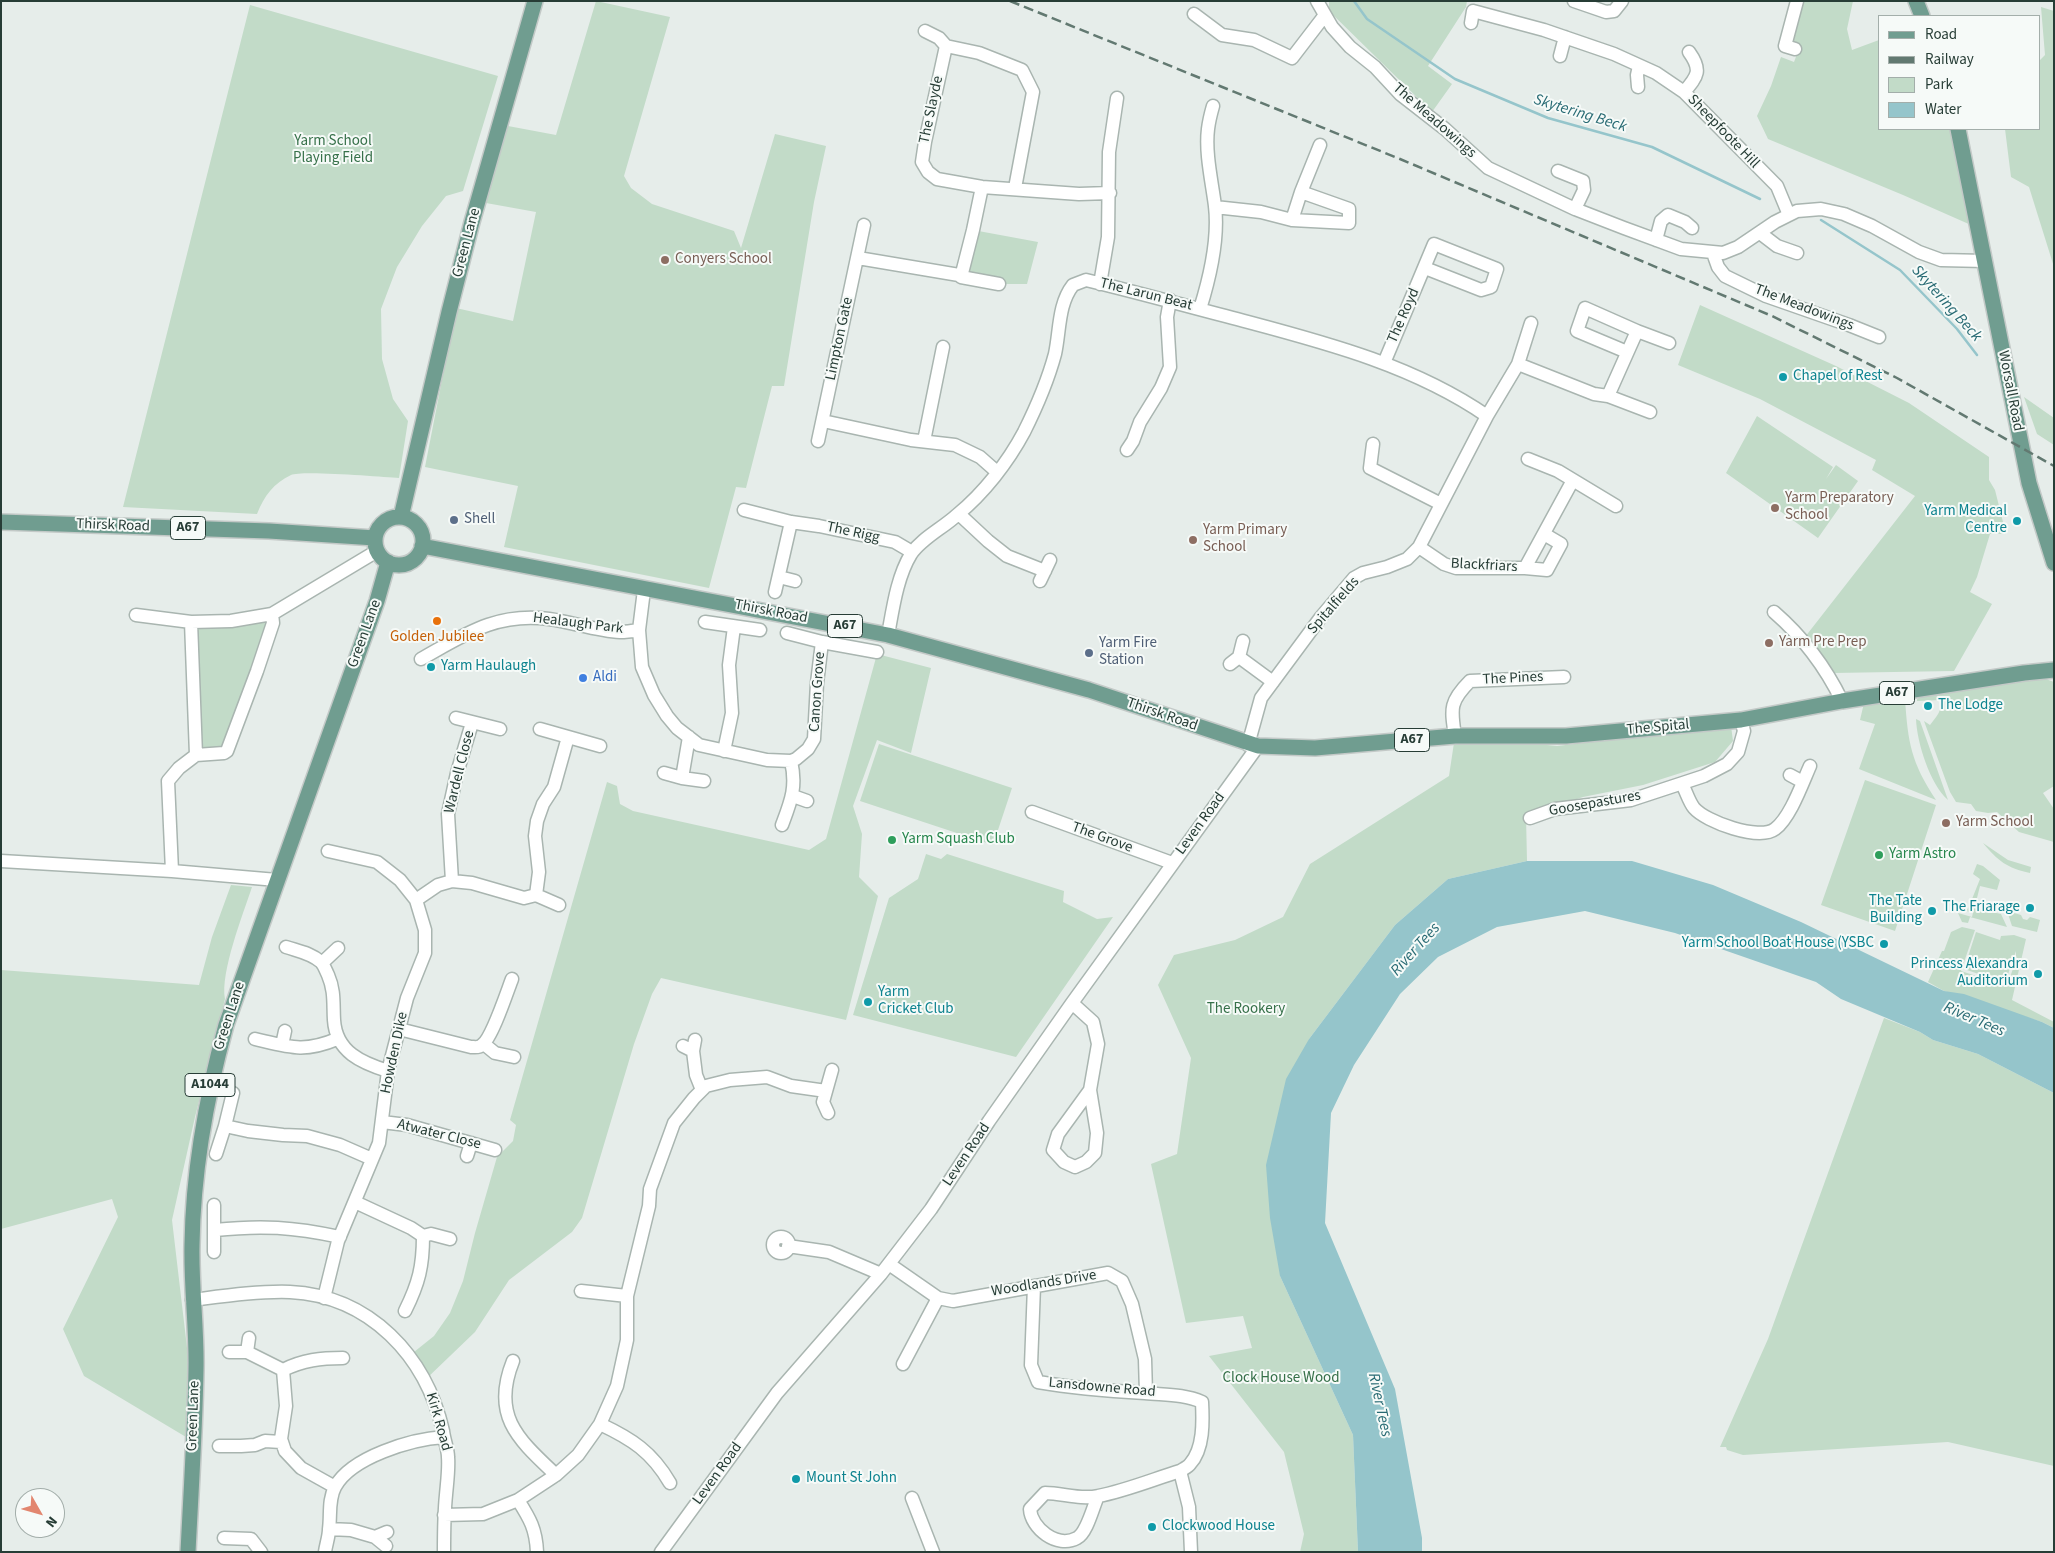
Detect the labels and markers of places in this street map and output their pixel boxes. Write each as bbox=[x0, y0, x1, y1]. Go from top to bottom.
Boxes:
place label: Conyers School bbox=[675, 251, 772, 269]
marker: Conyers School bbox=[659, 254, 671, 266]
place label: Chapel of Rest bbox=[1793, 368, 1882, 386]
marker: Chapel of Rest bbox=[1777, 371, 1789, 383]
place label: Yarm Preparatory School bbox=[1785, 490, 1894, 525]
marker: Yarm Preparatory School bbox=[1769, 502, 1781, 514]
place label: Yarm Medical Centre bbox=[1924, 503, 2007, 538]
place label: Shell bbox=[464, 511, 495, 529]
marker: Shell bbox=[448, 514, 460, 526]
marker: Yarm Medical Centre bbox=[2011, 515, 2023, 527]
place label: Yarm Primary School bbox=[1203, 522, 1287, 557]
marker: Yarm Primary School bbox=[1187, 534, 1199, 546]
marker: Golden Jubilee bbox=[431, 615, 443, 627]
place label: Golden Jubilee bbox=[390, 629, 484, 647]
place label: Yarm Pre Prep bbox=[1779, 634, 1867, 652]
place label: Yarm Fire Station bbox=[1099, 635, 1157, 670]
marker: Yarm Pre Prep bbox=[1763, 637, 1775, 649]
marker: Yarm Fire Station bbox=[1083, 647, 1095, 659]
place label: Yarm Haulaugh bbox=[441, 658, 536, 676]
marker: Yarm Haulaugh bbox=[425, 661, 437, 673]
place label: Aldi bbox=[593, 669, 617, 687]
marker: Aldi bbox=[577, 672, 589, 684]
place label: The Lodge bbox=[1938, 697, 2003, 715]
marker: The Lodge bbox=[1922, 700, 1934, 712]
place label: Yarm School bbox=[1956, 814, 2033, 832]
marker: Yarm School bbox=[1940, 817, 1952, 829]
place label: Yarm Squash Club bbox=[902, 831, 1015, 849]
marker: Yarm Squash Club bbox=[886, 834, 898, 846]
place label: Yarm Astro bbox=[1889, 846, 1956, 864]
marker: Yarm Astro bbox=[1873, 849, 1885, 861]
place label: The Tate Building bbox=[1869, 893, 1922, 928]
place label: The Friarage bbox=[1943, 899, 2020, 917]
marker: The Friarage bbox=[2024, 902, 2036, 914]
marker: The Tate Building bbox=[1926, 905, 1938, 917]
place label: Yarm School Boat House (YSBC bbox=[1682, 935, 1874, 953]
marker: Yarm School Boat House (YSBC bbox=[1878, 938, 1890, 950]
place label: Princess Alexandra Auditorium bbox=[1911, 956, 2028, 991]
marker: Princess Alexandra Auditorium bbox=[2032, 968, 2044, 980]
place label: Yarm Cricket Club bbox=[878, 984, 954, 1019]
marker: Yarm Cricket Club bbox=[862, 996, 874, 1008]
place label: Mount St John bbox=[806, 1470, 897, 1488]
marker: Mount St John bbox=[790, 1473, 802, 1485]
place label: Clockwood House bbox=[1162, 1518, 1275, 1536]
marker: Clockwood House bbox=[1146, 1521, 1158, 1533]

